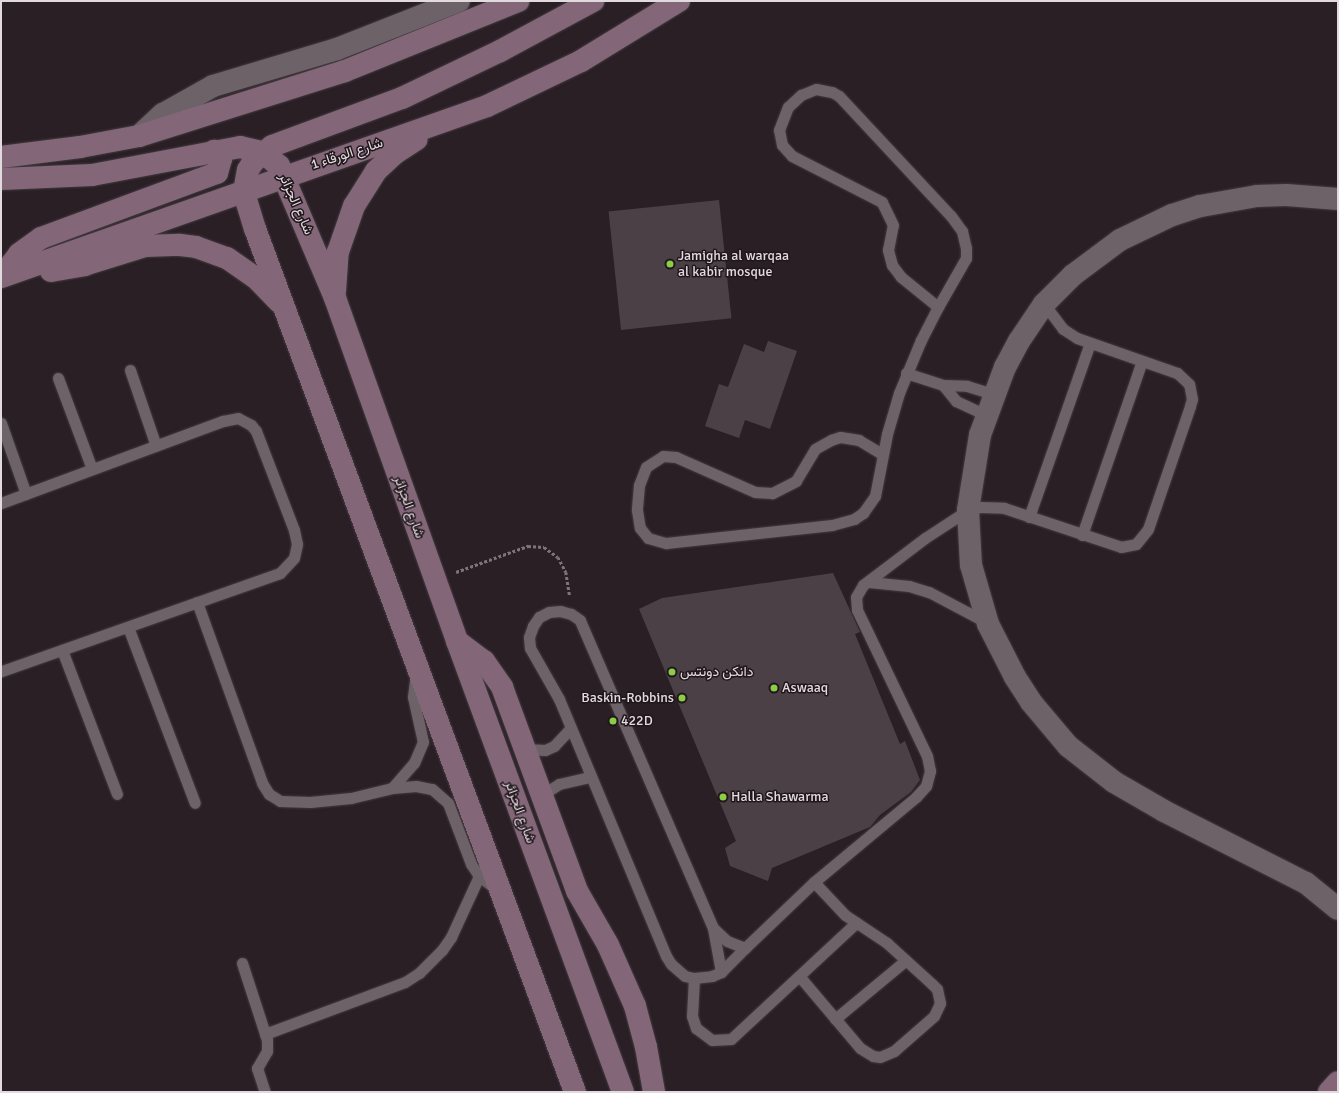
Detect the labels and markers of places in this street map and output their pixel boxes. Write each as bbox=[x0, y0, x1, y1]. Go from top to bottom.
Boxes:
place label: Jamigha al warqaa al kabir mosque bbox=[678, 248, 789, 280]
marker: Jamigha al warqaa al kabir mosque bbox=[665, 259, 675, 269]
place label: دانكن دونتس bbox=[680, 664, 754, 680]
marker: دانكن دونتس bbox=[667, 667, 677, 677]
place label: Aswaaq bbox=[782, 680, 828, 696]
marker: Aswaaq bbox=[769, 683, 779, 693]
place label: Baskin-Robbins bbox=[581, 690, 674, 706]
marker: Baskin-Robbins bbox=[677, 693, 687, 703]
place label: 422D bbox=[621, 713, 653, 729]
marker: 422D bbox=[608, 716, 618, 726]
place label: Halla Shawarma bbox=[731, 789, 829, 805]
marker: Halla Shawarma bbox=[718, 792, 728, 802]

